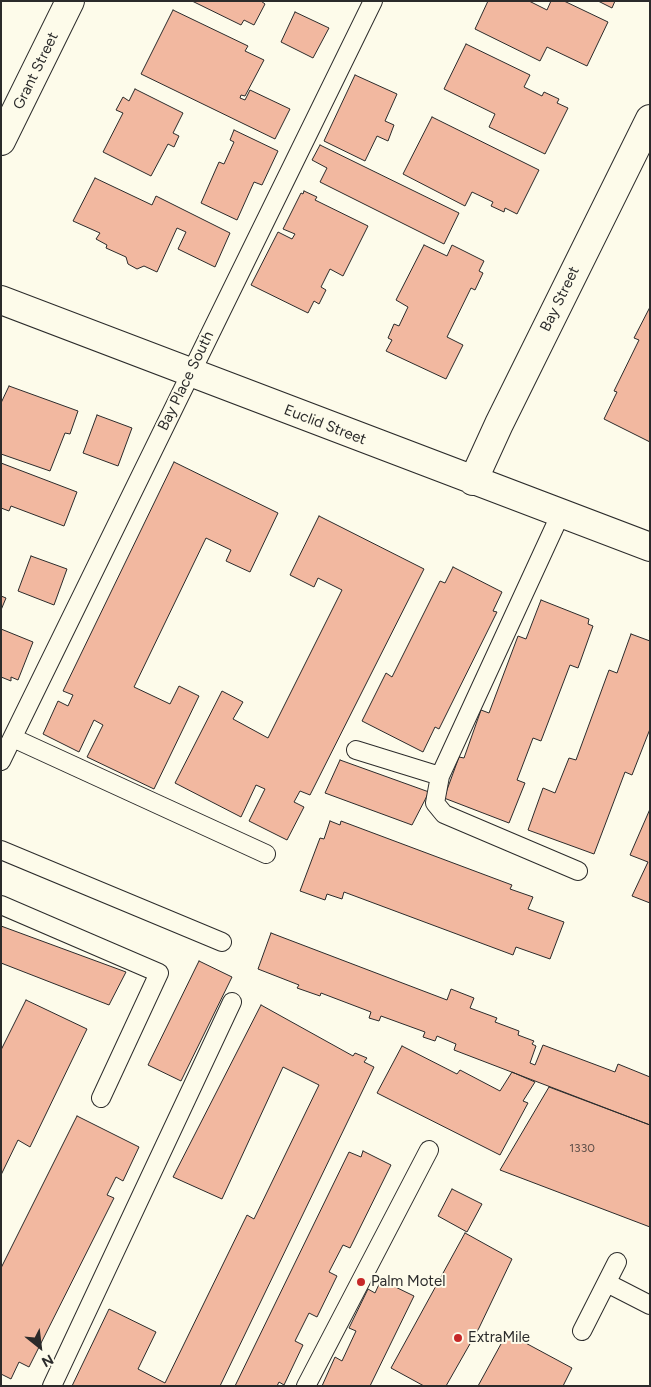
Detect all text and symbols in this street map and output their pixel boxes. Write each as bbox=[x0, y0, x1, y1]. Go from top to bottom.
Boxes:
street label: Grant Street bbox=[10, 29, 62, 113]
street label: Bay Street bbox=[537, 263, 583, 335]
street label: Bay Place South bbox=[154, 328, 218, 434]
street label: Euclid Street bbox=[281, 401, 369, 449]
house number: 1330 bbox=[569, 1141, 595, 1155]
place label: Palm Motel bbox=[371, 1273, 445, 1291]
marker: Palm Motel bbox=[355, 1276, 367, 1288]
north arrow bbox=[15, 1322, 65, 1372]
place label: ExtraMile bbox=[468, 1329, 530, 1347]
marker: ExtraMile bbox=[452, 1332, 464, 1344]
text: N bbox=[39, 1350, 56, 1371]

